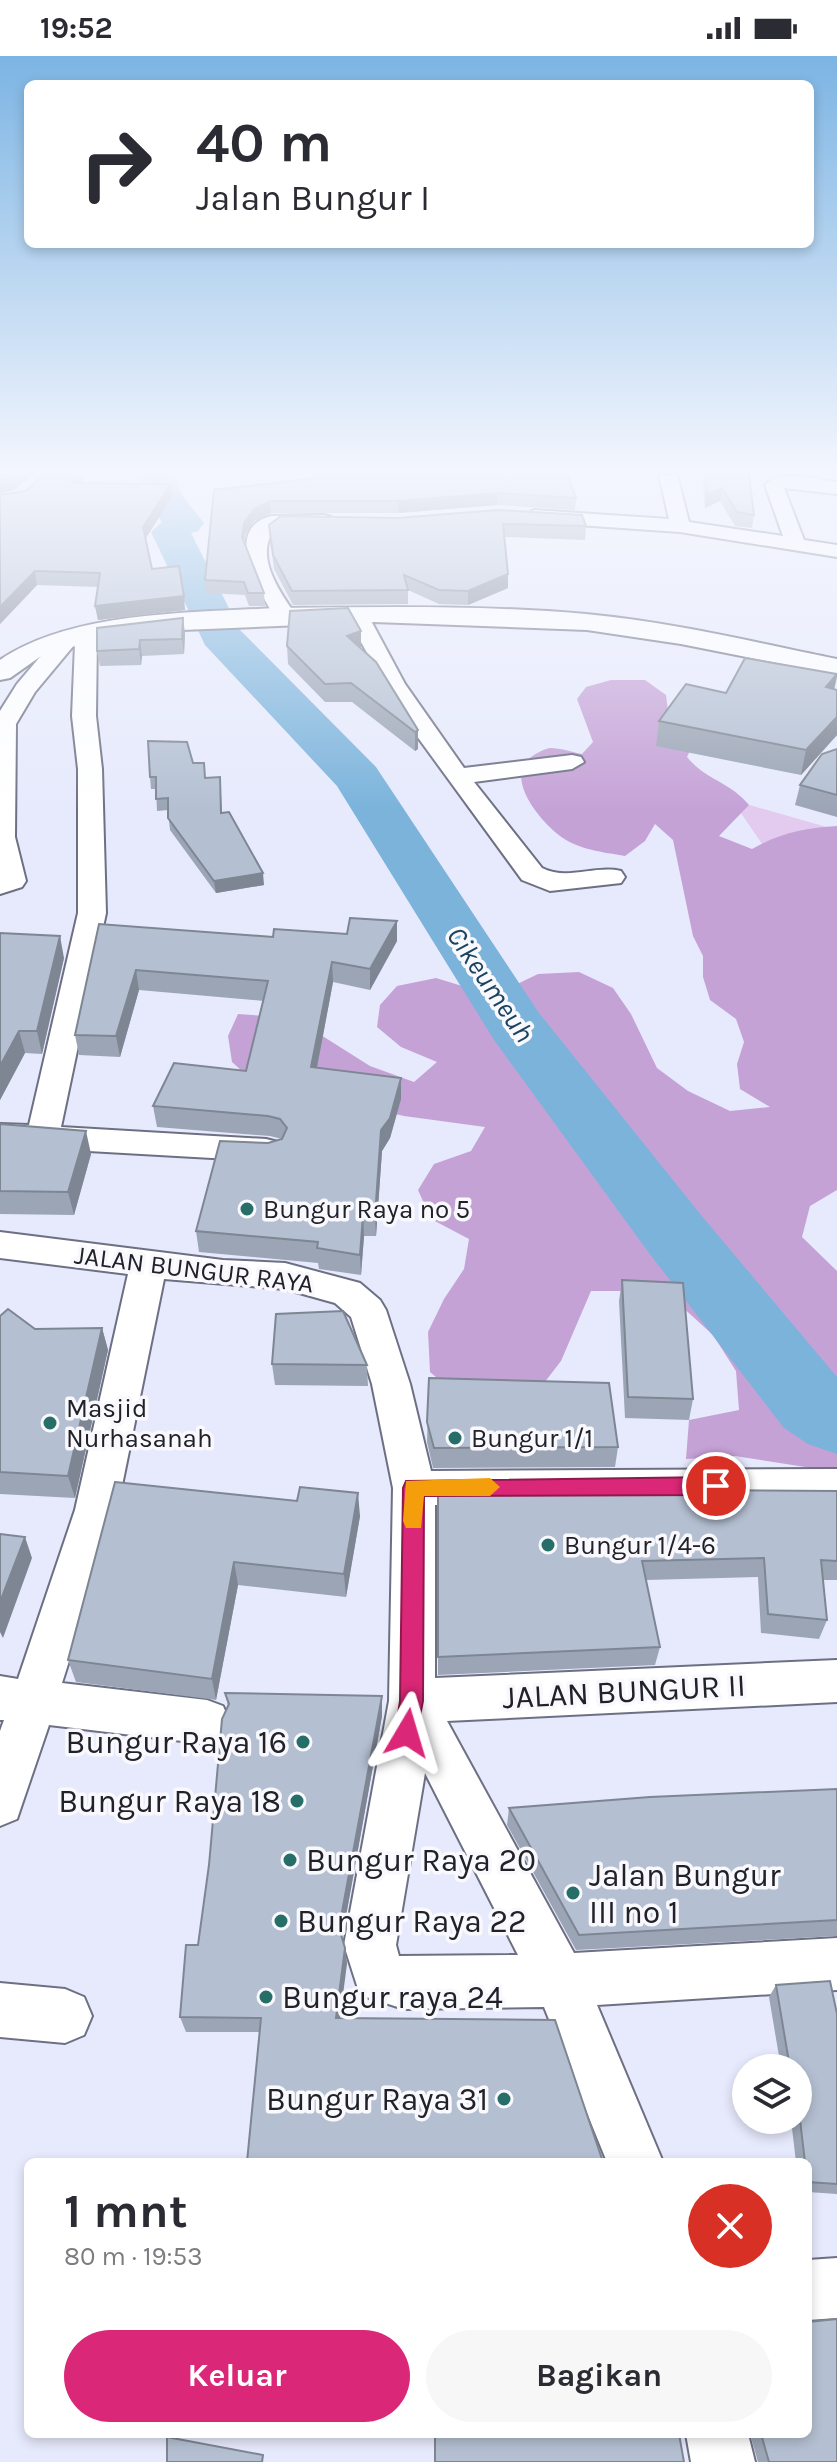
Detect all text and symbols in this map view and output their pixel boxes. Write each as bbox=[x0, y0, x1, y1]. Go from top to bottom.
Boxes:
text: 19:52 bbox=[40, 10, 113, 46]
text: 40 m bbox=[196, 110, 332, 175]
icon: right bbox=[64, 112, 168, 216]
text: Jalan Bungur I bbox=[196, 177, 430, 219]
water label: Cikeumeuh bbox=[440, 920, 541, 1048]
place label: Bungur Raya no 5 bbox=[263, 1194, 470, 1225]
marker: Bungur Raya no 5 bbox=[238, 1200, 256, 1218]
street label: JALAN BUNGUR RAYA bbox=[73, 1239, 315, 1300]
place label: Masjid Nurhasanah bbox=[66, 1393, 213, 1454]
marker: Masjid Nurhasanah bbox=[41, 1414, 59, 1432]
place label: Bungur 1/1 bbox=[471, 1423, 593, 1454]
marker: Bungur 1/1 bbox=[446, 1429, 464, 1447]
pin bbox=[682, 1452, 750, 1520]
icon: arrive bbox=[694, 1464, 738, 1508]
place label: Bungur 1/4-6 bbox=[564, 1530, 716, 1561]
marker: Bungur 1/4-6 bbox=[539, 1536, 557, 1554]
street label: JALAN BUNGUR II bbox=[502, 1667, 747, 1716]
position arrow bbox=[365, 1691, 449, 1775]
place label: Bungur Raya 16 bbox=[66, 1724, 287, 1761]
marker: Bungur Raya 16 bbox=[294, 1733, 312, 1751]
place label: Bungur Raya 18 bbox=[58, 1783, 281, 1820]
marker: Bungur Raya 18 bbox=[288, 1792, 306, 1810]
place label: Bungur Raya 20 bbox=[306, 1842, 536, 1879]
marker: Bungur Raya 20 bbox=[281, 1851, 299, 1869]
place label: Jalan Bungur III no 1 bbox=[589, 1857, 781, 1931]
marker: Jalan Bungur III no 1 bbox=[564, 1884, 582, 1902]
place label: Bungur Raya 22 bbox=[297, 1903, 527, 1940]
marker: Bungur Raya 22 bbox=[272, 1912, 290, 1930]
place label: Bungur raya 24 bbox=[282, 1979, 503, 2016]
marker: Bungur raya 24 bbox=[257, 1988, 275, 2006]
map controls bbox=[732, 2054, 812, 2134]
button: layers bbox=[732, 2054, 812, 2134]
place label: Bungur Raya 31 bbox=[266, 2081, 488, 2118]
marker: Bungur Raya 31 bbox=[495, 2090, 513, 2108]
text: 1 mnt bbox=[64, 2183, 188, 2239]
button: close bbox=[688, 2184, 772, 2268]
text: 80 m · 19:53 bbox=[64, 2241, 203, 2272]
button: Keluar bbox=[64, 2330, 410, 2422]
button: Bagikan bbox=[426, 2330, 772, 2422]

